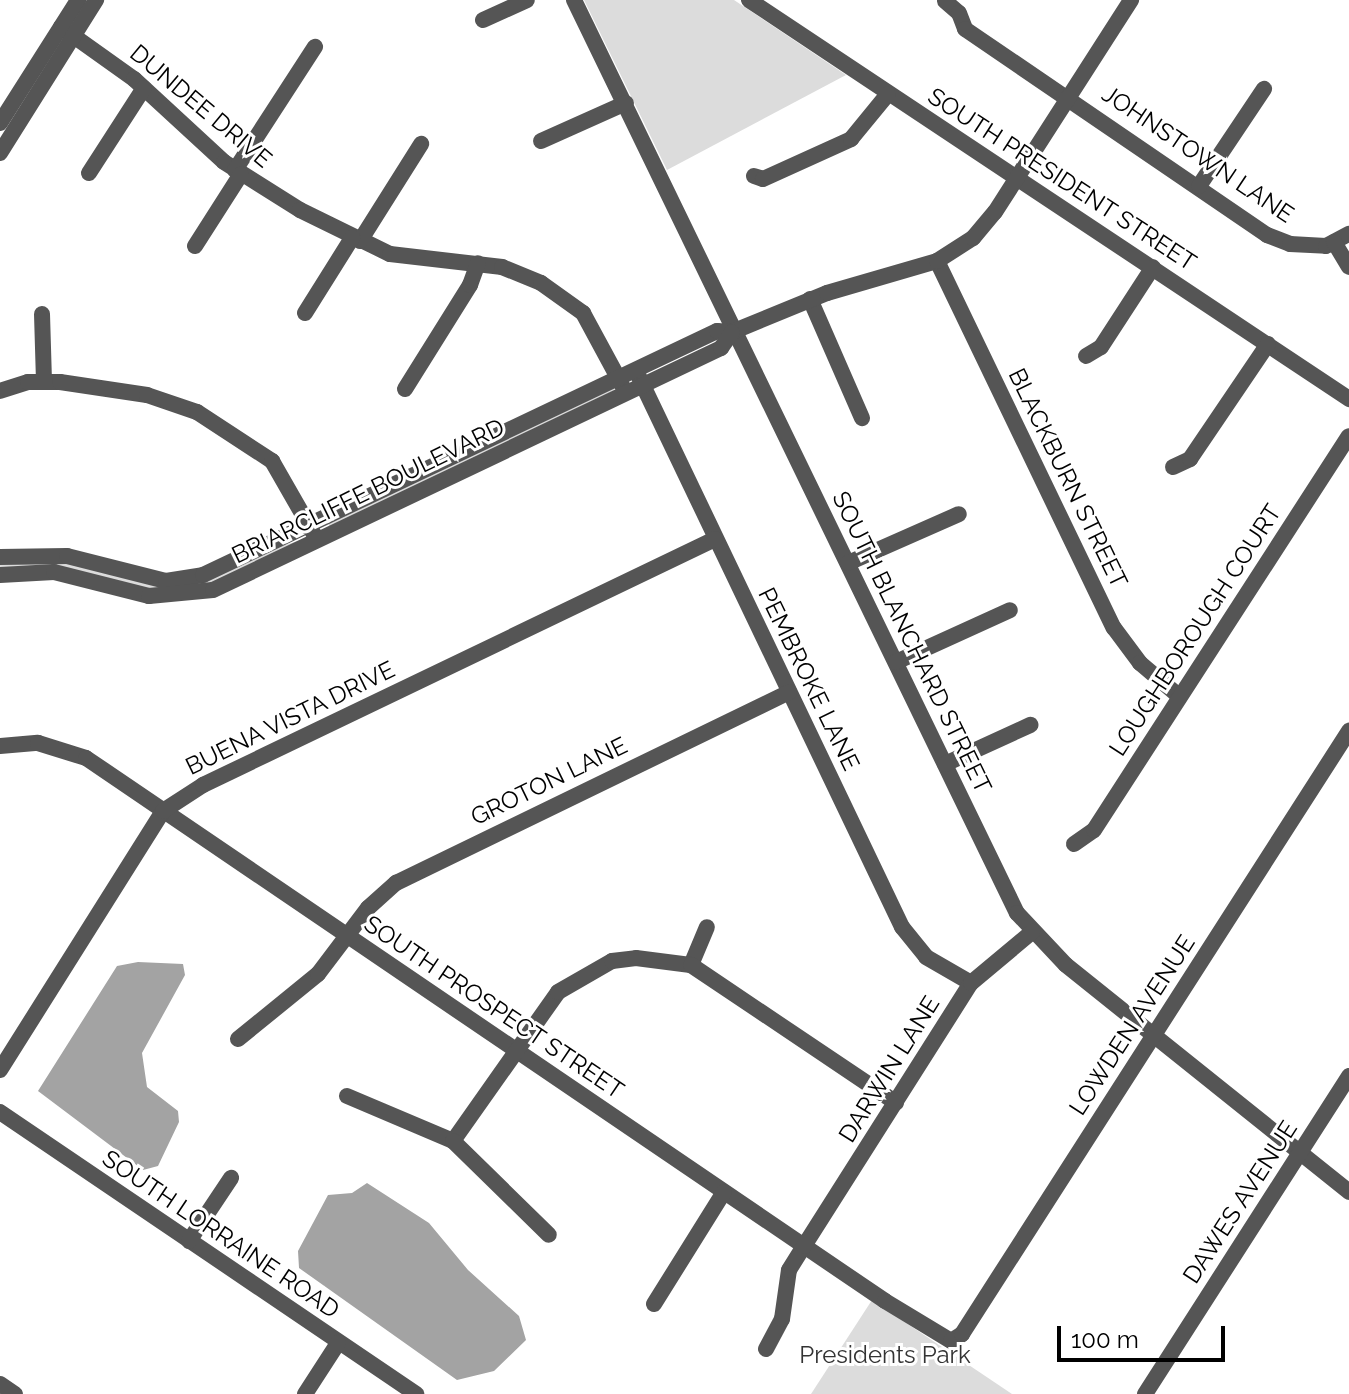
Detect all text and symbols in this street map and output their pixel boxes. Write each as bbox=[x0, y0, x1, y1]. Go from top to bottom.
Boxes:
street label: DUNDEE DRIVE bbox=[124, 38, 278, 174]
street label: JOHNSTOWN LANE bbox=[1097, 79, 1299, 229]
street label: SOUTH PRESIDENT STREET bbox=[922, 81, 1202, 277]
street label: BLACKBURN STREET bbox=[1002, 364, 1134, 592]
street label: BRIARCLIFFE BOULEVARD bbox=[227, 412, 509, 570]
street label: SOUTH BLANCHARD STREET bbox=[826, 486, 998, 798]
street label: LOUGHBOROUGH COURT bbox=[1103, 499, 1287, 761]
street label: PEMBROKE LANE bbox=[752, 583, 866, 775]
street label: BUENA VISTA DRIVE bbox=[180, 654, 400, 782]
street label: GROTON LANE bbox=[466, 731, 632, 831]
street label: SOUTH PROSPECT STREET bbox=[358, 909, 630, 1105]
street label: LOWDEN AVENUE bbox=[1063, 929, 1201, 1121]
street label: DARWIN LANE bbox=[833, 991, 945, 1147]
street label: DAWES AVENUE bbox=[1177, 1115, 1303, 1289]
street label: SOUTH LORRAINE ROAD bbox=[97, 1144, 345, 1324]
scale bar bbox=[1061, 1310, 1229, 1360]
text: 100 m bbox=[1071, 1325, 1139, 1354]
park label: Presidents Park bbox=[799, 1341, 971, 1369]

